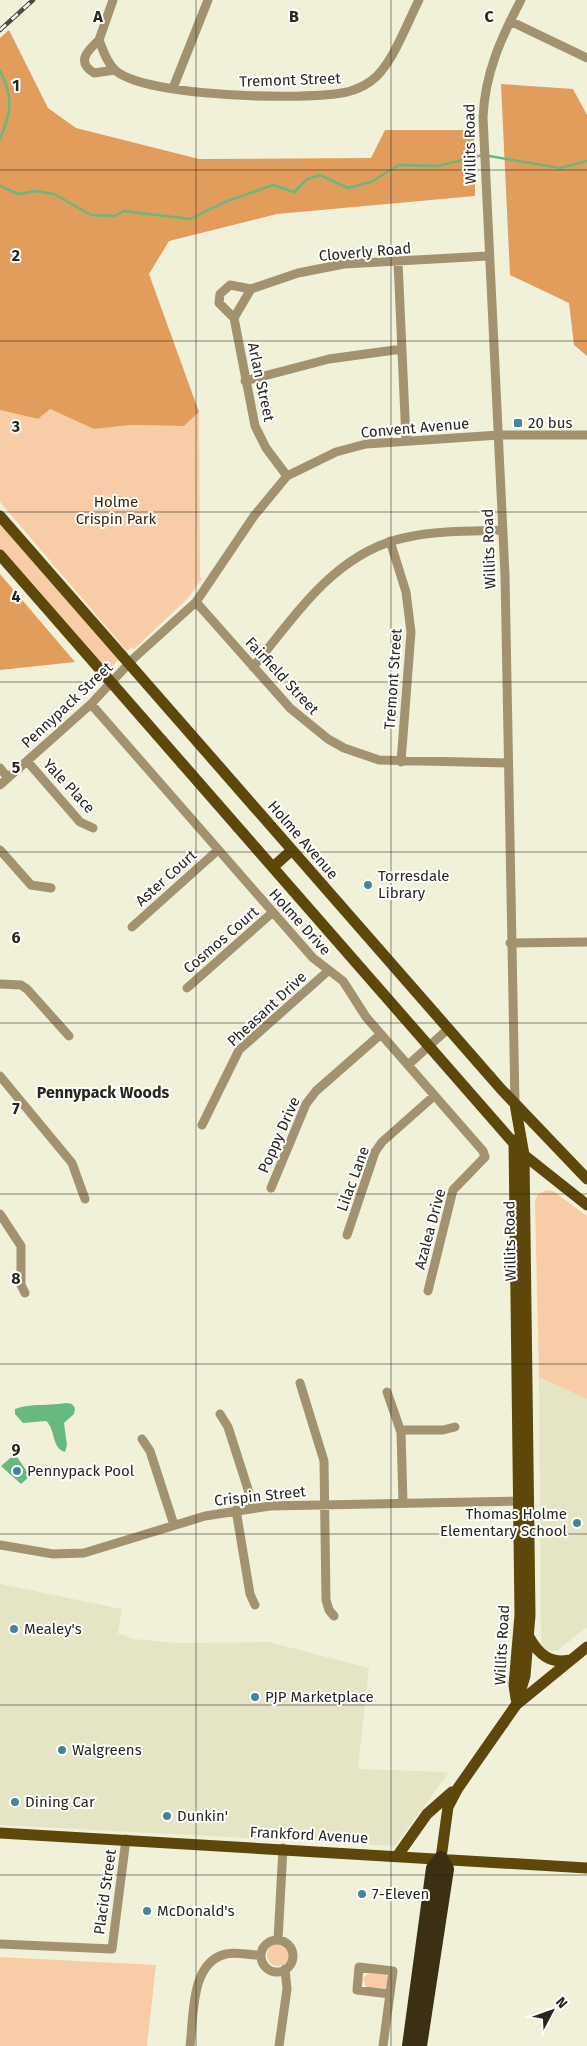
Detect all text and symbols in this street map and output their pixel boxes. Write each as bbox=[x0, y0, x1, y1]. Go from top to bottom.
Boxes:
text: A bbox=[92, 7, 103, 26]
text: B bbox=[289, 7, 299, 26]
text: C bbox=[484, 7, 494, 26]
street label: Tremont Street bbox=[239, 69, 342, 91]
text: 1 bbox=[12, 76, 20, 95]
street label: Willits Road bbox=[460, 104, 480, 184]
street label: Cloverly Road bbox=[318, 239, 412, 265]
text: 2 bbox=[12, 246, 20, 265]
street label: Arlan Street bbox=[244, 341, 278, 424]
street label: Convent Avenue bbox=[360, 414, 470, 442]
place label: 20 bus bbox=[528, 414, 572, 432]
text: 3 bbox=[11, 417, 20, 436]
marker: 20 bus bbox=[512, 417, 524, 429]
park label: Holme Crispin Park bbox=[76, 493, 157, 528]
street label: Willits Road bbox=[479, 508, 499, 590]
text: 4 bbox=[11, 587, 21, 606]
street label: Tremont Street bbox=[380, 627, 406, 730]
street label: Fairfield Street bbox=[242, 634, 323, 719]
street label: Pennypack Street bbox=[18, 658, 117, 752]
street label: Yale Place bbox=[39, 755, 99, 817]
text: 5 bbox=[12, 758, 21, 777]
street label: Holme Avenue bbox=[264, 797, 342, 883]
street label: Aster Court bbox=[132, 846, 201, 910]
place label: Torresdale Library bbox=[378, 867, 449, 902]
marker: Torresdale Library bbox=[362, 879, 374, 891]
street label: Holme Drive bbox=[265, 885, 335, 959]
street label: Cosmos Court bbox=[180, 902, 263, 977]
text: 6 bbox=[11, 928, 21, 947]
street label: Pheasant Drive bbox=[224, 968, 310, 1050]
district label: Pennypack Woods bbox=[37, 1083, 170, 1102]
street label: Poppy Drive bbox=[254, 1094, 304, 1176]
text: 7 bbox=[12, 1099, 20, 1118]
street label: Lilac Lane bbox=[333, 1144, 373, 1214]
street label: Azalea Drive bbox=[411, 1187, 449, 1271]
street label: Willits Road bbox=[500, 1201, 520, 1281]
text: 8 bbox=[11, 1269, 21, 1288]
text: 9 bbox=[12, 1440, 21, 1459]
place label: Pennypack Pool bbox=[27, 1462, 135, 1480]
marker: Pennypack Pool bbox=[11, 1465, 23, 1477]
street label: Crispin Street bbox=[213, 1482, 307, 1510]
place label: Thomas Holme Elementary School bbox=[440, 1505, 568, 1540]
marker: Thomas Holme Elementary School bbox=[571, 1517, 583, 1529]
street label: Willits Road bbox=[491, 1604, 513, 1686]
place label: Mealey's bbox=[24, 1620, 82, 1638]
marker: Mealey's bbox=[8, 1623, 20, 1635]
place label: PJP Marketplace bbox=[265, 1688, 374, 1706]
marker: PJP Marketplace bbox=[249, 1691, 261, 1703]
place label: Walgreens bbox=[72, 1741, 142, 1759]
marker: Walgreens bbox=[56, 1744, 68, 1756]
place label: Dining Car bbox=[25, 1793, 95, 1811]
marker: Dining Car bbox=[9, 1796, 21, 1808]
place label: Dunkin' bbox=[177, 1807, 228, 1825]
marker: Dunkin' bbox=[161, 1810, 173, 1822]
street label: Frankford Avenue bbox=[249, 1823, 369, 1847]
street label: Placid Street bbox=[90, 1848, 120, 1936]
place label: 7-Eleven bbox=[372, 1885, 429, 1903]
marker: 7-Eleven bbox=[356, 1888, 368, 1900]
place label: McDonald's bbox=[157, 1902, 235, 1920]
marker: McDonald's bbox=[141, 1905, 153, 1917]
north arrow bbox=[527, 1986, 577, 2036]
text: N bbox=[552, 1994, 571, 2012]

